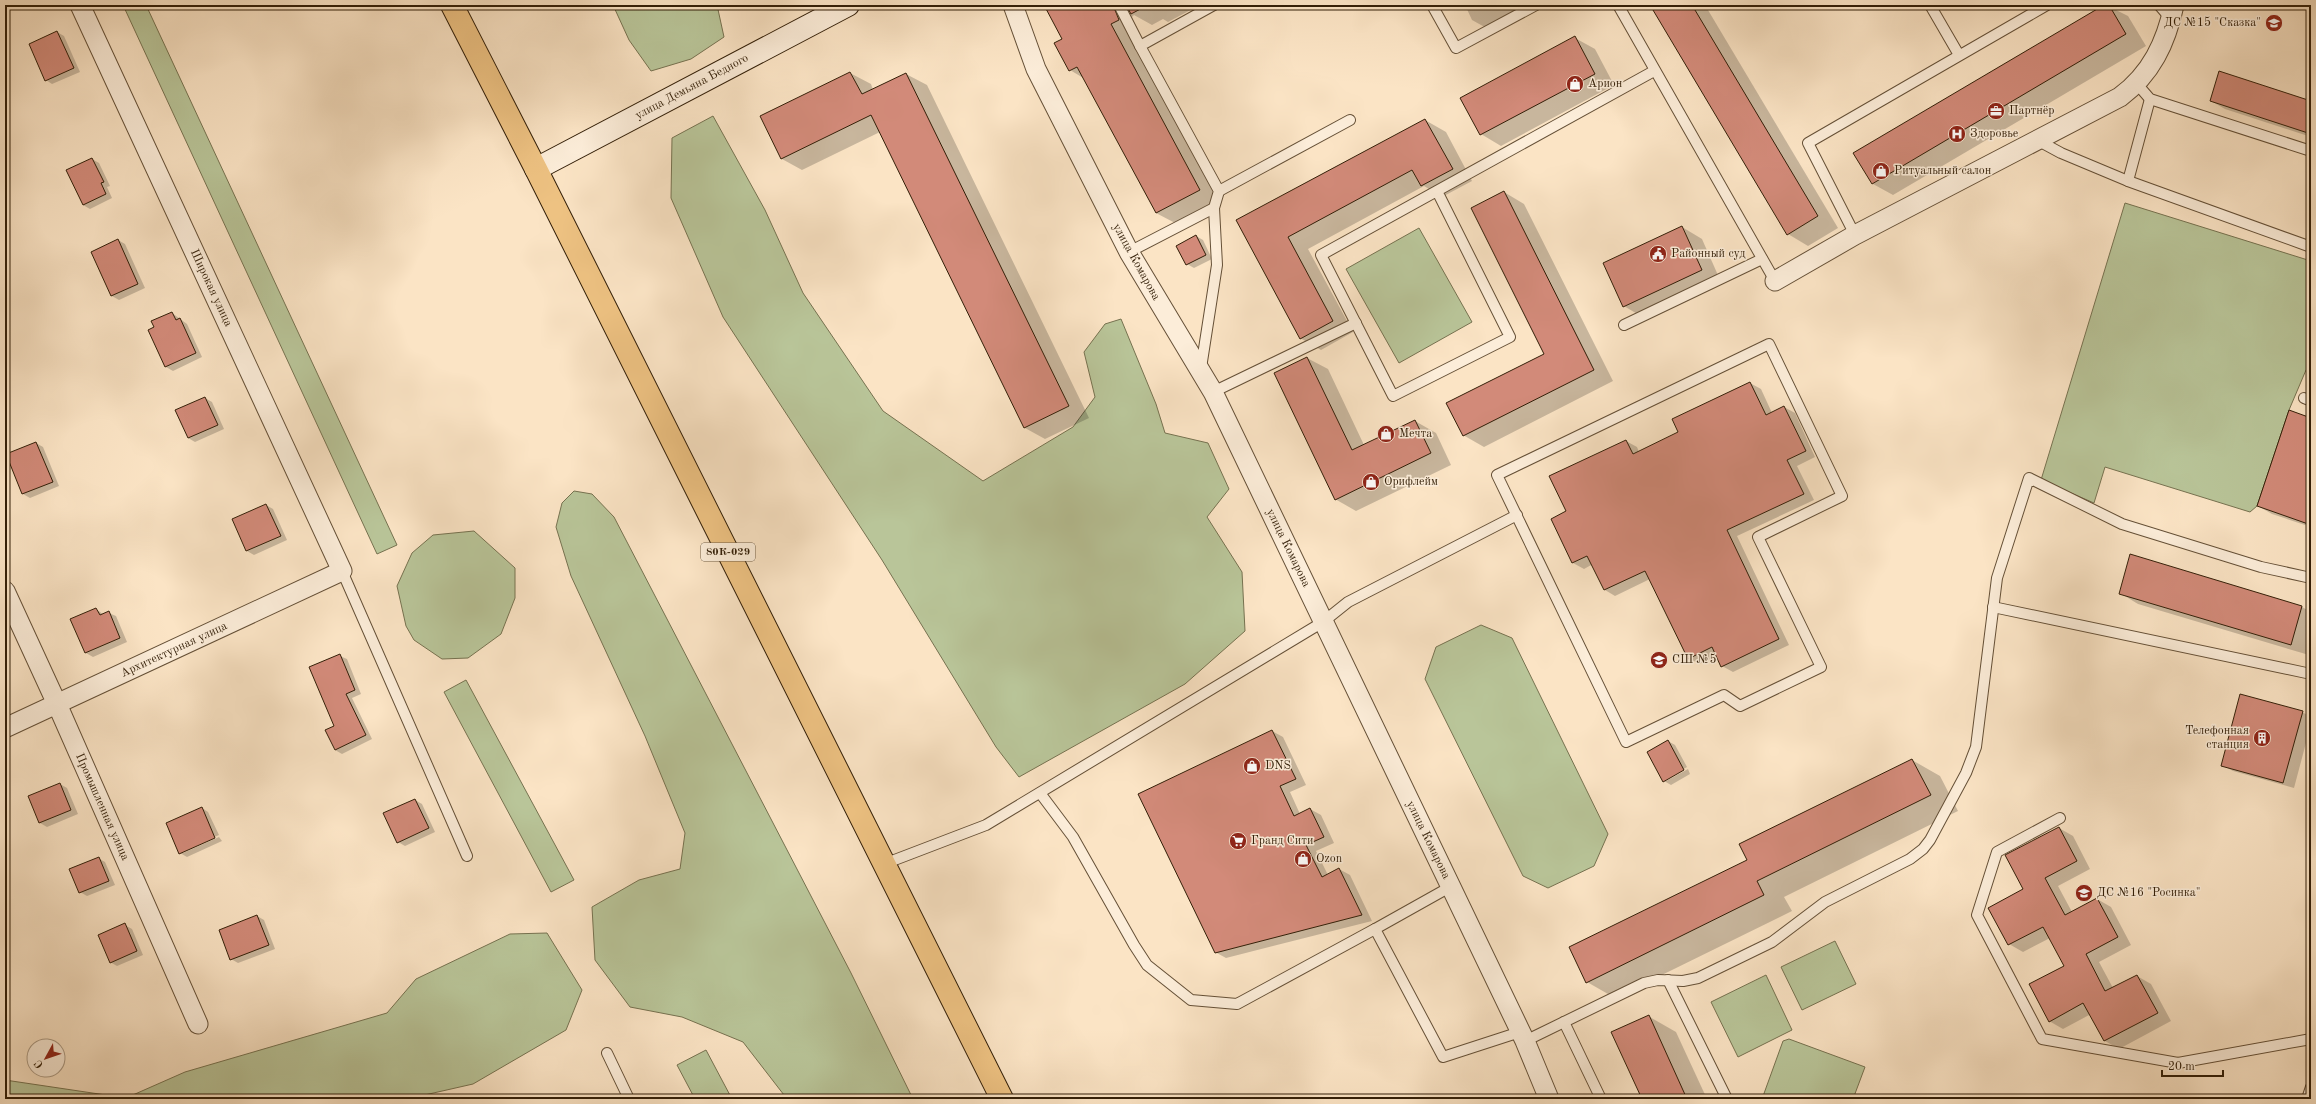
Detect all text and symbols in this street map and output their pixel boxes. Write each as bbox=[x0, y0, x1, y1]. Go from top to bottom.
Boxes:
school or university icon: ДС №15 "Сказка" bbox=[2264, 13, 2284, 33]
place label: ДС №15 "Сказка" bbox=[2164, 16, 2261, 29]
street label: улица Демьяна Бедного bbox=[634, 52, 751, 122]
shop icon: Арион bbox=[1565, 74, 1585, 94]
place label: Арион bbox=[1588, 78, 1623, 90]
office icon: Партнёр bbox=[1986, 101, 2006, 121]
place label: Партнёр bbox=[2009, 105, 2055, 117]
hospital icon: Здоровье bbox=[1947, 124, 1967, 144]
place label: Здоровье bbox=[1970, 128, 2019, 140]
shop icon: Ритуальный салон bbox=[1871, 161, 1891, 181]
place label: Ритуальный салон bbox=[1894, 165, 1992, 177]
street label: улица Комарова bbox=[1110, 222, 1162, 302]
public building icon: Районный суд bbox=[1648, 244, 1668, 264]
street label: Широкая улица bbox=[188, 247, 234, 329]
place label: Районный суд bbox=[1671, 248, 1745, 260]
shop icon: Мечта bbox=[1376, 424, 1396, 444]
place label: Мечта bbox=[1399, 428, 1432, 440]
shop icon: Орифлейм bbox=[1361, 472, 1381, 492]
place label: Орифлейм bbox=[1384, 476, 1438, 488]
street label: улица Комарова bbox=[1264, 507, 1312, 589]
road number: 80К-029 bbox=[701, 543, 755, 561]
street label: Архитектурная улица bbox=[119, 620, 229, 680]
school or university icon: СШ №5 bbox=[1649, 650, 1669, 670]
place label: СШ №5 bbox=[1672, 653, 1716, 666]
place label: Телефонная станция bbox=[2185, 725, 2249, 751]
building icon: Телефонная станция bbox=[2252, 728, 2272, 748]
street label: Промышленная улица bbox=[73, 752, 131, 862]
shop icon: DNS bbox=[1242, 756, 1262, 776]
place label: DNS bbox=[1265, 760, 1291, 772]
street label: улица Комарова bbox=[1404, 799, 1452, 881]
supermarket icon: Гранд Сити bbox=[1228, 831, 1248, 851]
place label: Гранд Сити bbox=[1251, 835, 1313, 847]
shop icon: Ozon bbox=[1293, 849, 1313, 869]
place label: Ozon bbox=[1316, 853, 1343, 865]
school or university icon: ДС №16 "Росинка" bbox=[2074, 883, 2094, 903]
place label: ДС №16 "Росинка" bbox=[2097, 887, 2201, 899]
north arrow bbox=[26, 1038, 66, 1078]
scale bar bbox=[2162, 1052, 2223, 1078]
text: С bbox=[33, 1057, 46, 1070]
text: 20 m bbox=[2168, 1061, 2195, 1073]

